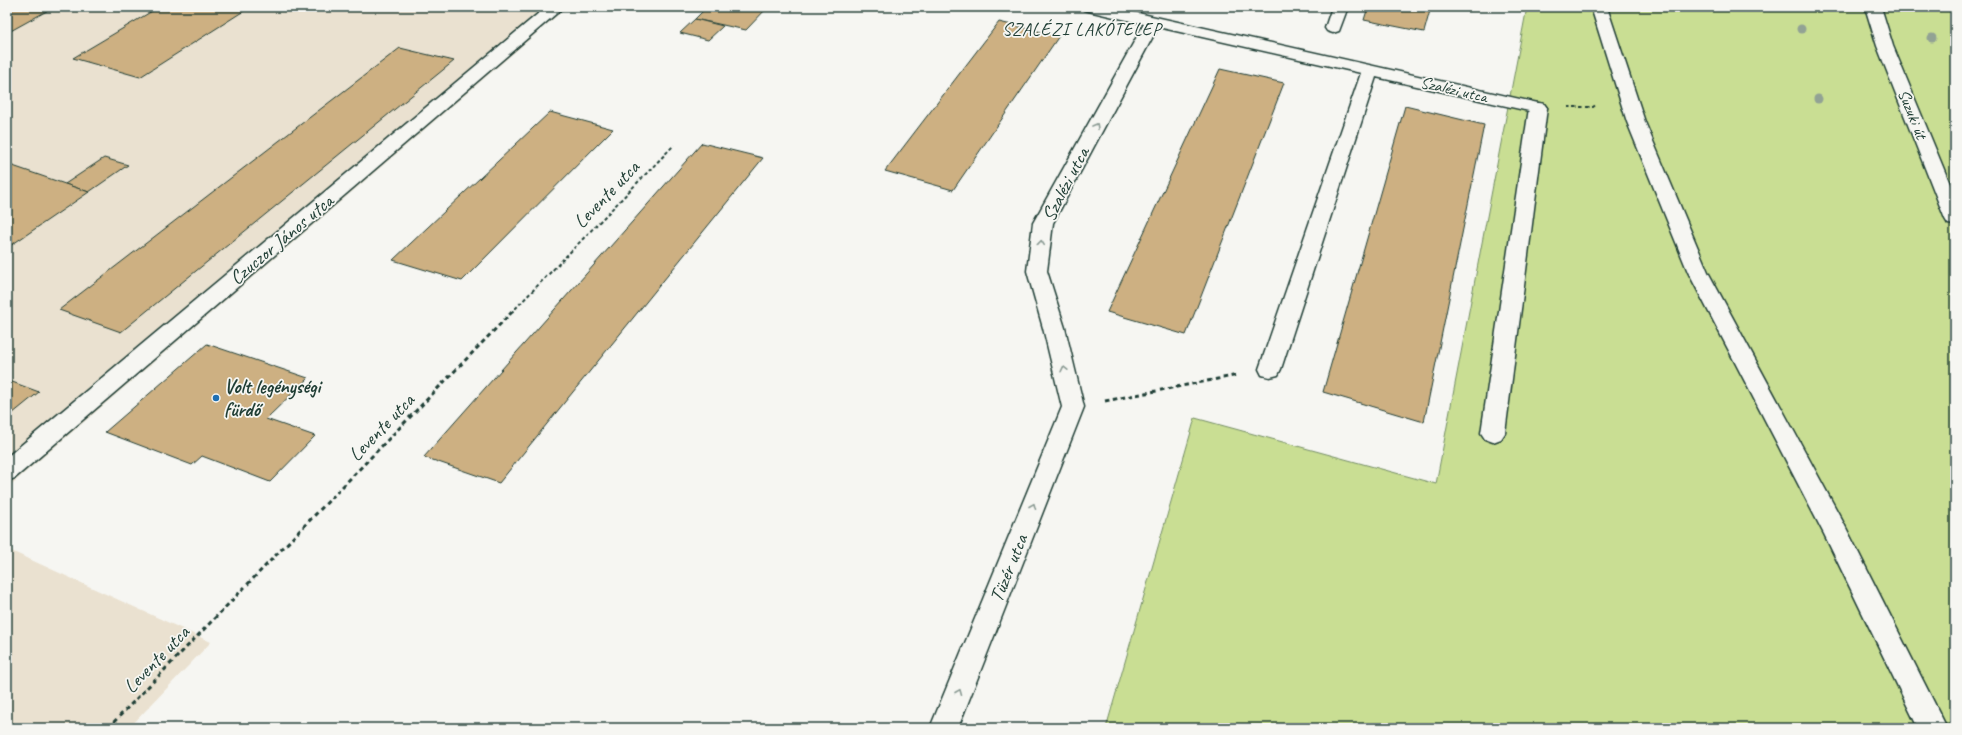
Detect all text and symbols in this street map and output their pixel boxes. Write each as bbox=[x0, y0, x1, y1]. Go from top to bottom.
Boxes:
district label: SZALÉZI LAKÓTELEP bbox=[1002, 18, 1163, 40]
street label: Szalézi utca bbox=[1418, 72, 1491, 108]
street label: Suzuki út bbox=[1893, 86, 1933, 144]
one-way arrow bbox=[1091, 123, 1098, 131]
street label: Szalézi utca bbox=[1036, 141, 1096, 225]
street label: Levente utca bbox=[568, 154, 646, 233]
street label: Czuczor János utca bbox=[224, 188, 340, 290]
one-way arrow bbox=[1036, 240, 1045, 246]
one-way arrow bbox=[1060, 366, 1068, 372]
place label: Volt legénységi fürdő bbox=[224, 374, 323, 422]
street label: Levente utca bbox=[343, 387, 421, 466]
marker: Volt legénységi fürdő bbox=[211, 393, 221, 403]
one-way arrow bbox=[1028, 503, 1036, 511]
street label: Tüzér utca bbox=[984, 529, 1034, 606]
street label: Levente utca bbox=[118, 619, 196, 698]
one-way arrow bbox=[954, 688, 962, 695]

